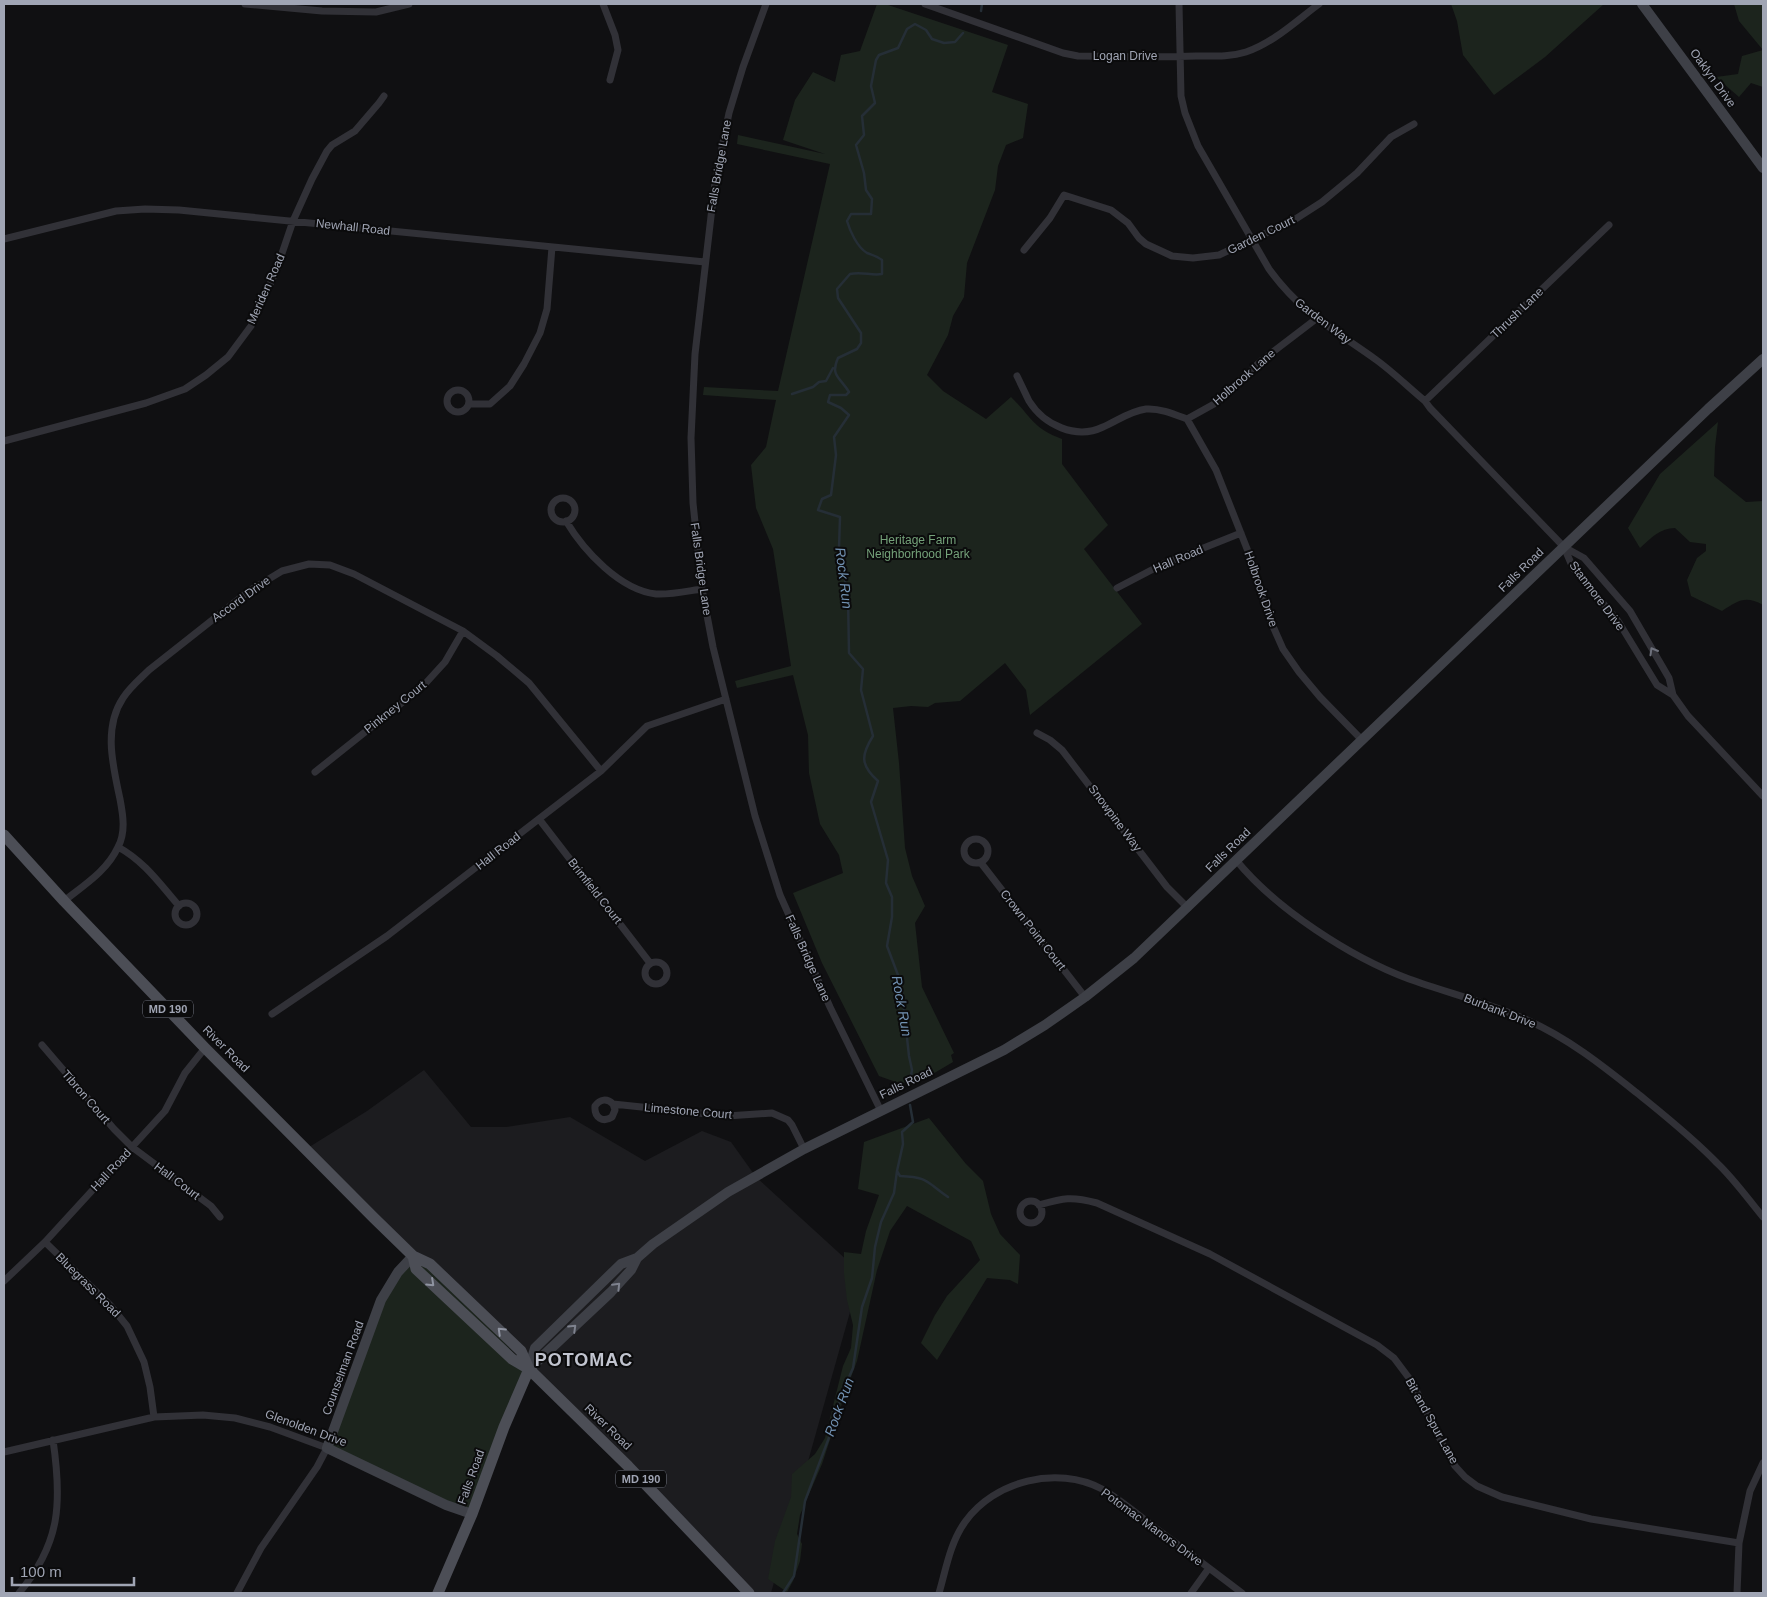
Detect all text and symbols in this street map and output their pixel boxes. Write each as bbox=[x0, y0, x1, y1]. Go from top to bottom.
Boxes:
street label: Oaklyn Drive bbox=[1687, 46, 1739, 110]
street label: Logan Drive bbox=[1093, 49, 1158, 63]
street label: Falls Bridge Lane bbox=[704, 118, 734, 213]
street label: Garden Court bbox=[1225, 212, 1297, 257]
street label: Newhall Road bbox=[315, 216, 391, 238]
street label: Meriden Road bbox=[244, 252, 288, 326]
street label: Thrush Lane bbox=[1488, 284, 1546, 341]
street label: Garden Way bbox=[1292, 295, 1354, 347]
street label: Holbrook Lane bbox=[1210, 346, 1278, 408]
street label: Falls Bridge Lane bbox=[688, 522, 714, 617]
park label: Heritage Farm Neighborhood Park bbox=[866, 533, 971, 561]
street label: Hall Road bbox=[1151, 542, 1205, 576]
street label: Falls Road bbox=[1496, 545, 1546, 595]
water label: Rock Run bbox=[832, 547, 856, 610]
street label: Holbrook Drive bbox=[1241, 549, 1281, 629]
street label: Stanmore Drive bbox=[1566, 558, 1628, 634]
street label: Accord Drive bbox=[209, 573, 273, 625]
one-way arrow bbox=[1650, 648, 1660, 657]
street label: Pinkney Court bbox=[361, 677, 429, 736]
street label: Snowpine Way bbox=[1085, 782, 1145, 854]
street label: Falls Road bbox=[1203, 825, 1253, 875]
street label: Hall Road bbox=[473, 829, 523, 873]
street label: Brimfield Court bbox=[565, 855, 625, 927]
street label: Crown Point Court bbox=[997, 887, 1069, 973]
street label: Falls Bridge Lane bbox=[783, 912, 834, 1004]
water label: Rock Run bbox=[889, 974, 915, 1038]
street label: Burbank Drive bbox=[1462, 991, 1538, 1031]
road number: MD 190 bbox=[143, 1001, 193, 1018]
street label: River Road bbox=[200, 1023, 252, 1075]
street label: Falls Road bbox=[877, 1064, 935, 1102]
street label: Tibron Court bbox=[59, 1067, 113, 1127]
street label: Limestone Court bbox=[644, 1100, 733, 1122]
street label: Hall Road bbox=[88, 1146, 134, 1194]
street label: Hall Court bbox=[151, 1159, 203, 1203]
street label: Bluegrass Road bbox=[53, 1250, 123, 1320]
one-way arrow bbox=[426, 1277, 435, 1286]
one-way arrow bbox=[611, 1282, 620, 1291]
street label: Counselman Road bbox=[319, 1319, 367, 1417]
one-way arrow bbox=[568, 1325, 577, 1334]
one-way arrow bbox=[497, 1328, 506, 1337]
district label: POTOMAC bbox=[535, 1350, 633, 1370]
water label: Rock Run bbox=[821, 1375, 857, 1439]
street label: Bit and Spur Lane bbox=[1403, 1376, 1462, 1467]
street label: River Road bbox=[582, 1401, 634, 1453]
street label: Glenolden Drive bbox=[263, 1407, 349, 1449]
street label: Falls Road bbox=[455, 1448, 487, 1506]
road number: MD 190 bbox=[616, 1470, 666, 1488]
street label: Potomac Manors Drive bbox=[1099, 1485, 1206, 1569]
scale bar bbox=[12, 1554, 135, 1586]
text: 100 m bbox=[20, 1563, 62, 1580]

